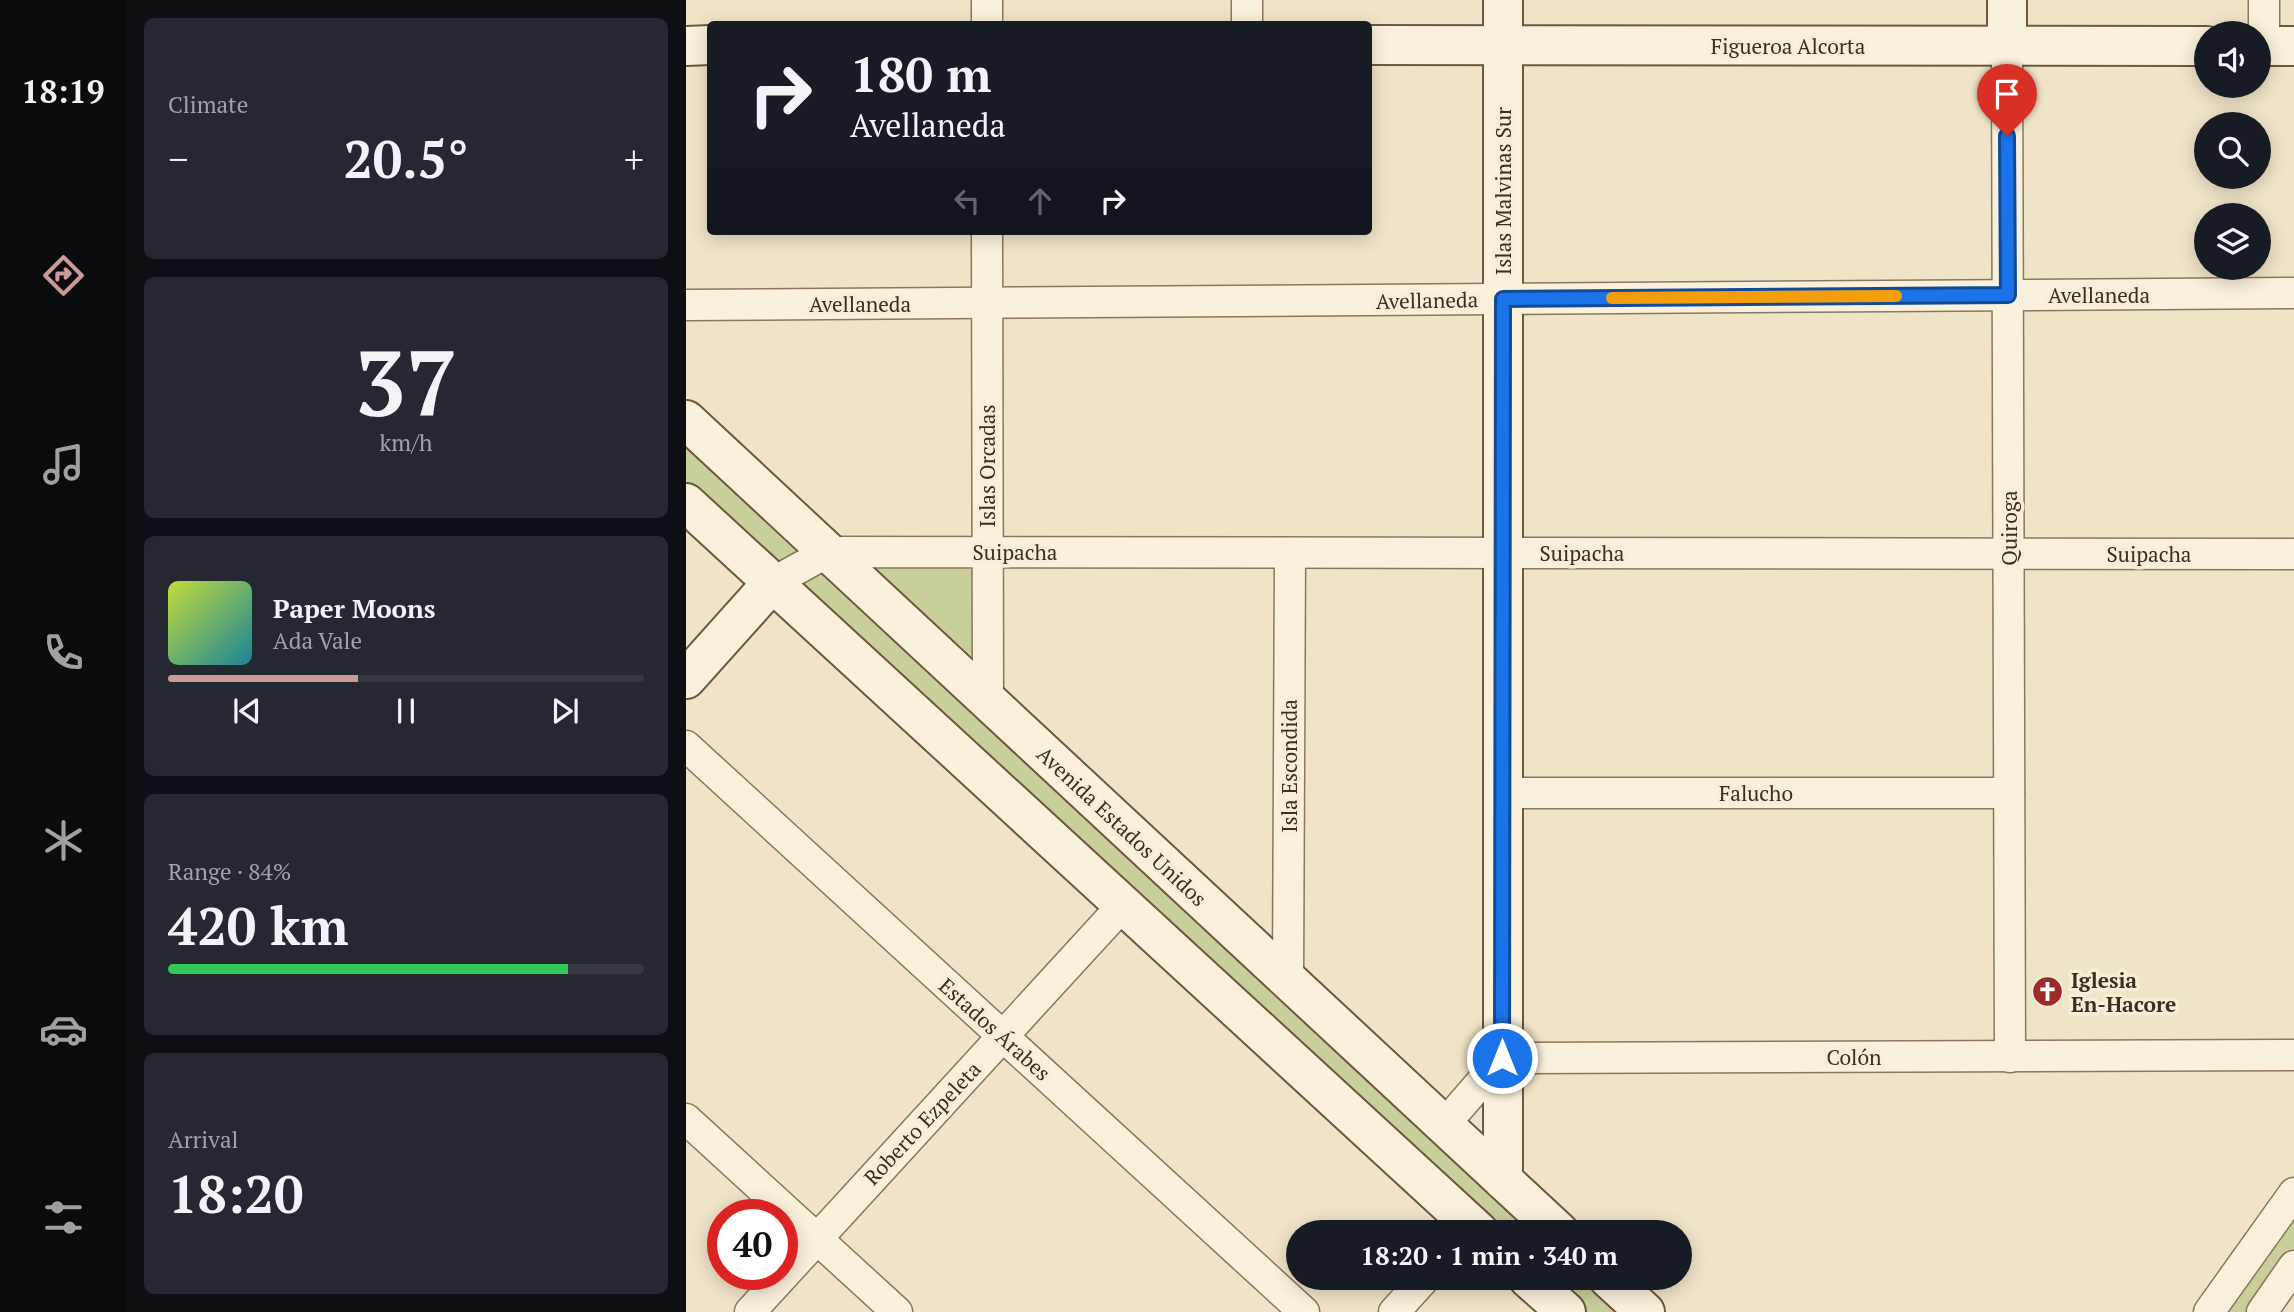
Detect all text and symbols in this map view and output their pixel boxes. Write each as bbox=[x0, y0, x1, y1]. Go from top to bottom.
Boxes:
map controls bbox=[2194, 21, 2271, 280]
button: sound bbox=[2194, 21, 2271, 98]
street label: Figueroa Alcorta bbox=[1711, 32, 1866, 60]
text: 180 m bbox=[850, 41, 992, 106]
icon: right bbox=[735, 49, 826, 140]
pin bbox=[1977, 64, 2037, 136]
text: 18:19 bbox=[21, 70, 105, 112]
icon: arrive bbox=[1988, 75, 2026, 113]
text: Climate bbox=[168, 89, 248, 120]
text: Avellaneda bbox=[850, 104, 1006, 146]
street label: Islas Malvinas Sur bbox=[1489, 107, 1517, 275]
button: search bbox=[2194, 112, 2271, 189]
text: 20.5° bbox=[343, 124, 469, 193]
text: − bbox=[168, 134, 188, 184]
text: + bbox=[624, 134, 644, 184]
icon: left bbox=[948, 182, 986, 220]
icon: ahead bbox=[1021, 182, 1059, 220]
icon: right bbox=[1094, 182, 1132, 220]
button: layers bbox=[2194, 203, 2271, 280]
icon: directions bbox=[39, 251, 88, 300]
street label: Avellaneda bbox=[2048, 281, 2150, 309]
street label: Avellaneda bbox=[1376, 285, 1479, 315]
street label: Avellaneda bbox=[809, 290, 911, 318]
text: 37 bbox=[355, 321, 457, 442]
street label: Islas Orcadas bbox=[973, 405, 1001, 527]
text: km/h bbox=[379, 427, 433, 458]
icon: music bbox=[39, 440, 88, 489]
street label: Quiroga bbox=[1995, 490, 2023, 566]
street label: Suipacha bbox=[973, 538, 1058, 566]
street label: Suipacha bbox=[1540, 539, 1625, 567]
street label: Suipacha bbox=[2107, 540, 2192, 568]
text: Paper Moons bbox=[273, 591, 436, 625]
text: Ada Vale bbox=[273, 625, 362, 656]
icon: phone bbox=[39, 628, 88, 677]
icon: previous bbox=[228, 692, 266, 730]
icon: pause bbox=[387, 692, 425, 730]
icon: next bbox=[546, 692, 584, 730]
street label: Isla Escondida bbox=[1275, 699, 1303, 833]
street label: Avenida Estados Unidos bbox=[1031, 740, 1213, 912]
street label: Falucho bbox=[1719, 779, 1793, 807]
icon: climate bbox=[39, 816, 88, 865]
text: Range · 84% bbox=[168, 856, 291, 887]
text: 420 km bbox=[168, 891, 349, 960]
place label: Iglesia En-Hacore bbox=[2071, 966, 2176, 1018]
street label: Estados Árabes bbox=[933, 971, 1057, 1087]
church icon: Iglesia En-Hacore bbox=[2031, 975, 2065, 1009]
icon: car bbox=[39, 1005, 88, 1054]
position arrow bbox=[1465, 1021, 1539, 1095]
street label: Colón bbox=[1826, 1043, 1882, 1071]
street label: Roberto Ezpeleta bbox=[857, 1055, 987, 1191]
text: Arrival bbox=[168, 1124, 239, 1155]
text: 18:20 bbox=[168, 1159, 303, 1228]
icon: filters bbox=[39, 1193, 88, 1242]
speed limit sign: 40 bbox=[707, 1199, 798, 1290]
text: 18:20 · 1 min · 340 m bbox=[1360, 1238, 1618, 1272]

